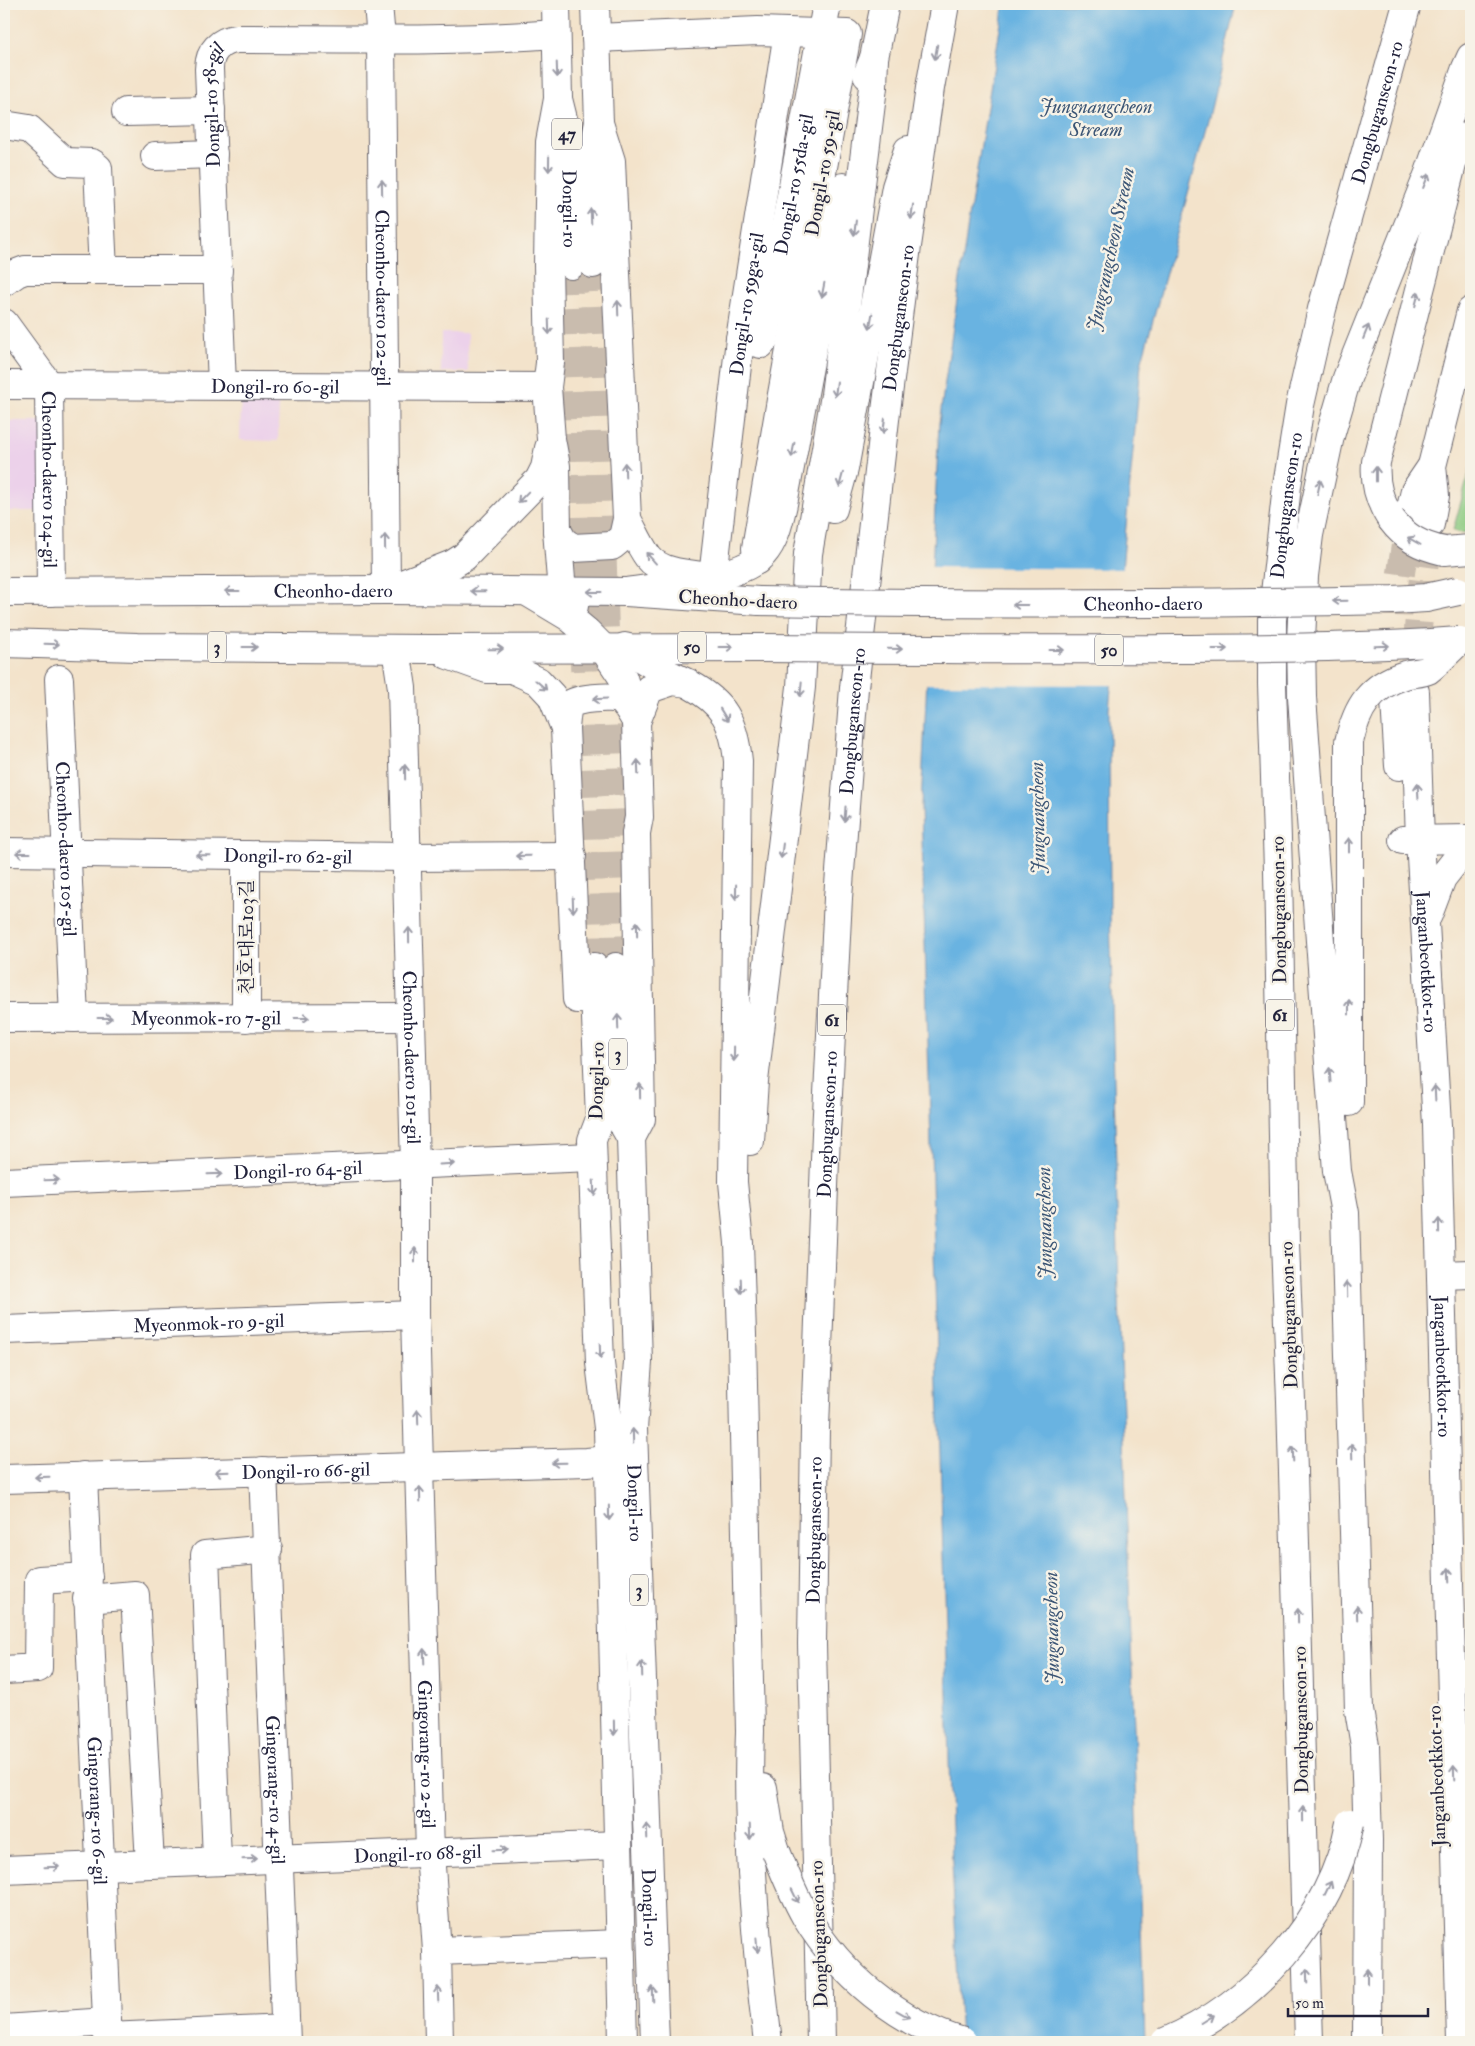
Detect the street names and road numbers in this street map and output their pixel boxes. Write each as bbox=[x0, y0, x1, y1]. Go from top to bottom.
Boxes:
street label: Dongil-ro 58-gil bbox=[198, 36, 229, 168]
street label: Dongbuganseon-ro bbox=[1346, 38, 1409, 187]
street label: Dongil-ro 59-gil bbox=[800, 108, 846, 238]
street label: Dongil-ro 55da-gil bbox=[769, 112, 819, 257]
road number: 47 bbox=[552, 118, 582, 150]
street label: Dongil-ro bbox=[556, 169, 582, 248]
street label: Cheonho-daero 102-gil bbox=[370, 209, 395, 386]
street label: Dongil-ro 59ga-gil bbox=[725, 231, 770, 377]
street label: Dongbuganseon-ro bbox=[878, 243, 920, 393]
street label: Dongil-ro 60-gil bbox=[211, 375, 339, 399]
street label: Cheonho-daero 104-gil bbox=[36, 391, 62, 568]
street label: Dongbuganseon-ro bbox=[1266, 431, 1308, 580]
street label: Cheonho-daero bbox=[273, 579, 393, 604]
street label: Cheonho-daero bbox=[678, 585, 798, 615]
street label: Cheonho-daero bbox=[1083, 592, 1203, 616]
road number: 3 bbox=[208, 632, 226, 662]
road number: 50 bbox=[678, 632, 706, 662]
road number: 50 bbox=[1095, 634, 1123, 666]
street label: Dongbuganseon-ro bbox=[835, 646, 872, 796]
street label: Cheonho-daero 105-gil bbox=[50, 761, 81, 937]
street label: Dongbuganseon-ro bbox=[1266, 836, 1292, 984]
street label: Dongil-ro 62-gil bbox=[224, 844, 352, 869]
street label: 천호대로103길 bbox=[235, 879, 259, 995]
street label: Janganbeotkkot-ro bbox=[1410, 889, 1442, 1033]
street label: Cheonho-daero 101-gil bbox=[397, 970, 425, 1145]
road number: 61 bbox=[1266, 1000, 1294, 1030]
road number: 61 bbox=[818, 1004, 846, 1036]
street label: Myeonmok-ro 7-gil bbox=[131, 1006, 281, 1031]
road number: 3 bbox=[609, 1038, 627, 1070]
street label: Dongil-ro bbox=[584, 1042, 610, 1120]
street label: Dongbuganseon-ro bbox=[813, 1050, 843, 1199]
street label: Dongil-ro 64-gil bbox=[233, 1156, 363, 1185]
street label: Dongbuganseon-ro bbox=[1274, 1241, 1304, 1389]
street label: Janganbeotkkot-ro bbox=[1428, 1294, 1456, 1438]
street label: Myeonmok-ro 9-gil bbox=[133, 1309, 285, 1338]
street label: Dongbuganseon-ro bbox=[802, 1456, 828, 1604]
street label: Dongil-ro 66-gil bbox=[241, 1457, 371, 1485]
street label: Dongil-ro bbox=[621, 1463, 648, 1542]
road number: 3 bbox=[630, 1574, 648, 1606]
street label: Dongbuganseon-ro bbox=[1288, 1646, 1314, 1794]
street label: Gingorang-ro 2-gil bbox=[412, 1680, 440, 1829]
street label: Janganbeotkkot-ro bbox=[1423, 1705, 1451, 1848]
street label: Gingorang-ro 4-gil bbox=[260, 1715, 290, 1865]
street label: Gingorang-ro 6-gil bbox=[82, 1736, 112, 1886]
street label: Dongil-ro 68-gil bbox=[353, 1840, 482, 1869]
street label: Dongbuganseon-ro bbox=[804, 1860, 834, 2008]
street label: Dongil-ro bbox=[636, 1868, 663, 1947]

